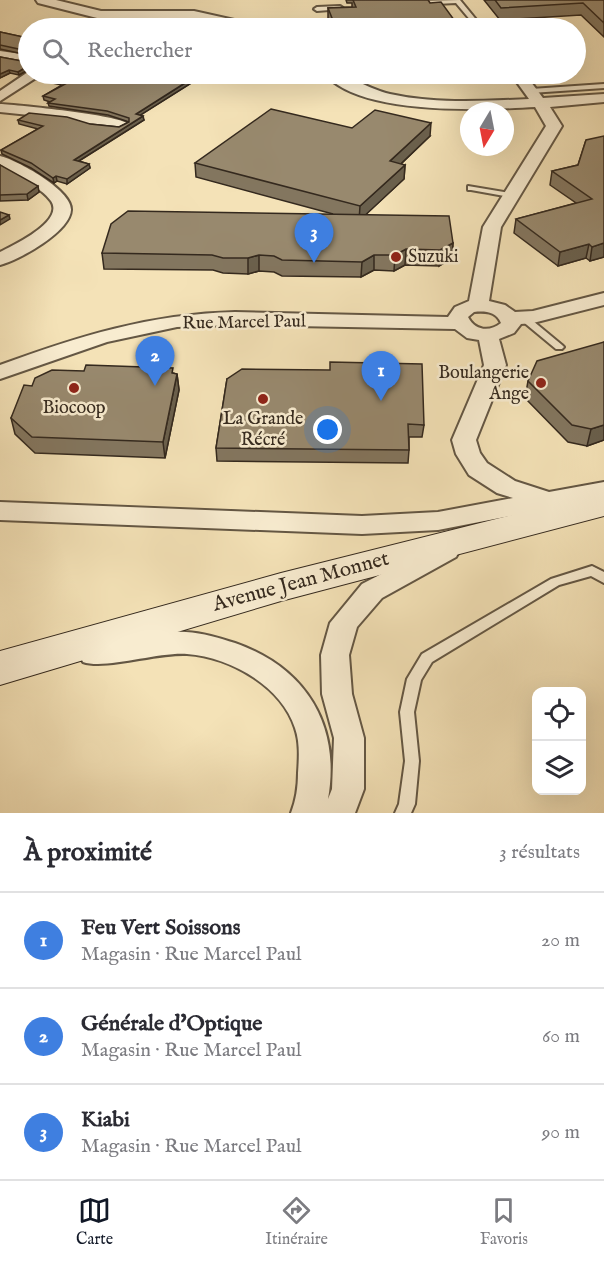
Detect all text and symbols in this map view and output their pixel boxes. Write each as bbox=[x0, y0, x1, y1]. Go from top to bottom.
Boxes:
search box bbox=[18, 18, 586, 84]
icon: search bbox=[39, 35, 72, 68]
text: Rechercher bbox=[87, 37, 192, 65]
north arrow bbox=[460, 102, 514, 156]
pin: 3 bbox=[294, 214, 334, 263]
place label: Suzuki bbox=[408, 246, 459, 269]
marker: Suzuki bbox=[389, 250, 403, 264]
street label: Rue Marcel Paul bbox=[182, 310, 306, 336]
pin: 2 bbox=[136, 336, 174, 386]
pin: 1 bbox=[362, 352, 400, 401]
place label: Boulangerie Ange bbox=[438, 362, 529, 406]
marker: Boulangerie Ange bbox=[534, 376, 548, 390]
marker: Biocoop bbox=[67, 381, 81, 395]
marker: La Grande Récré bbox=[256, 392, 270, 406]
place label: Biocoop bbox=[42, 397, 106, 420]
place label: La Grande Récré bbox=[223, 408, 303, 452]
your location bbox=[313, 415, 342, 444]
street label: Avenue Jean Monnet bbox=[209, 545, 392, 619]
map controls bbox=[532, 687, 586, 795]
button: locate bbox=[532, 687, 586, 741]
button: layers bbox=[532, 741, 586, 795]
text: À proximité bbox=[24, 836, 152, 869]
text: 3 résultats bbox=[499, 840, 580, 865]
text: Feu Vert Soissons bbox=[81, 914, 241, 942]
text: 1 bbox=[40, 928, 47, 953]
text: 20 m bbox=[541, 928, 580, 953]
text: Magasin · Rue Marcel Paul bbox=[81, 942, 302, 967]
text: Générale d'Optique bbox=[81, 1010, 262, 1038]
text: 2 bbox=[39, 1024, 48, 1049]
text: 60 m bbox=[542, 1024, 580, 1049]
text: Magasin · Rue Marcel Paul bbox=[81, 1038, 302, 1063]
text: Kiabi bbox=[81, 1106, 130, 1134]
text: 3 bbox=[40, 1120, 47, 1145]
text: 90 m bbox=[542, 1120, 580, 1145]
text: Magasin · Rue Marcel Paul bbox=[81, 1134, 302, 1159]
tab: Carte bbox=[76, 1194, 113, 1250]
tab: Itinéraire bbox=[265, 1194, 328, 1250]
tab: Favoris bbox=[480, 1194, 528, 1250]

